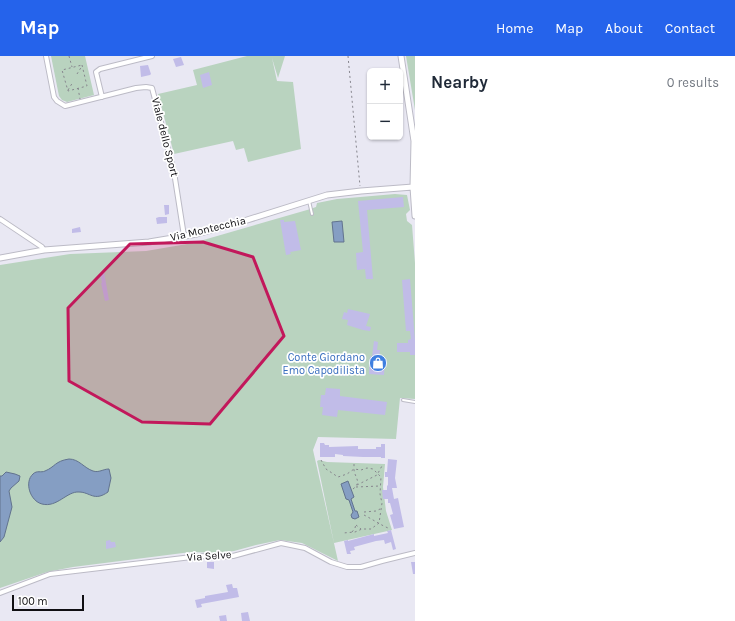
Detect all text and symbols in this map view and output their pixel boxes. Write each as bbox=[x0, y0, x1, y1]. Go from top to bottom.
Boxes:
text: Map bbox=[20, 17, 59, 39]
text: Home bbox=[496, 20, 533, 37]
text: Map bbox=[555, 20, 583, 37]
text: About bbox=[605, 20, 643, 37]
text: Contact bbox=[665, 20, 715, 37]
map controls bbox=[367, 68, 403, 140]
button: + bbox=[367, 68, 403, 104]
text: Nearby bbox=[431, 72, 488, 92]
text: 0 results bbox=[667, 75, 719, 90]
street label: Viale dello Sport bbox=[149, 96, 181, 178]
button: − bbox=[367, 104, 403, 140]
street label: Via Montecchia bbox=[169, 214, 247, 244]
place label: Conte Giordano Emo Capodilista bbox=[283, 351, 365, 377]
shop icon: Conte Giordano Emo Capodilista bbox=[368, 353, 388, 373]
street label: Via Selve bbox=[186, 548, 232, 564]
scale bar bbox=[12, 593, 84, 612]
text: 100 m bbox=[18, 595, 48, 608]

